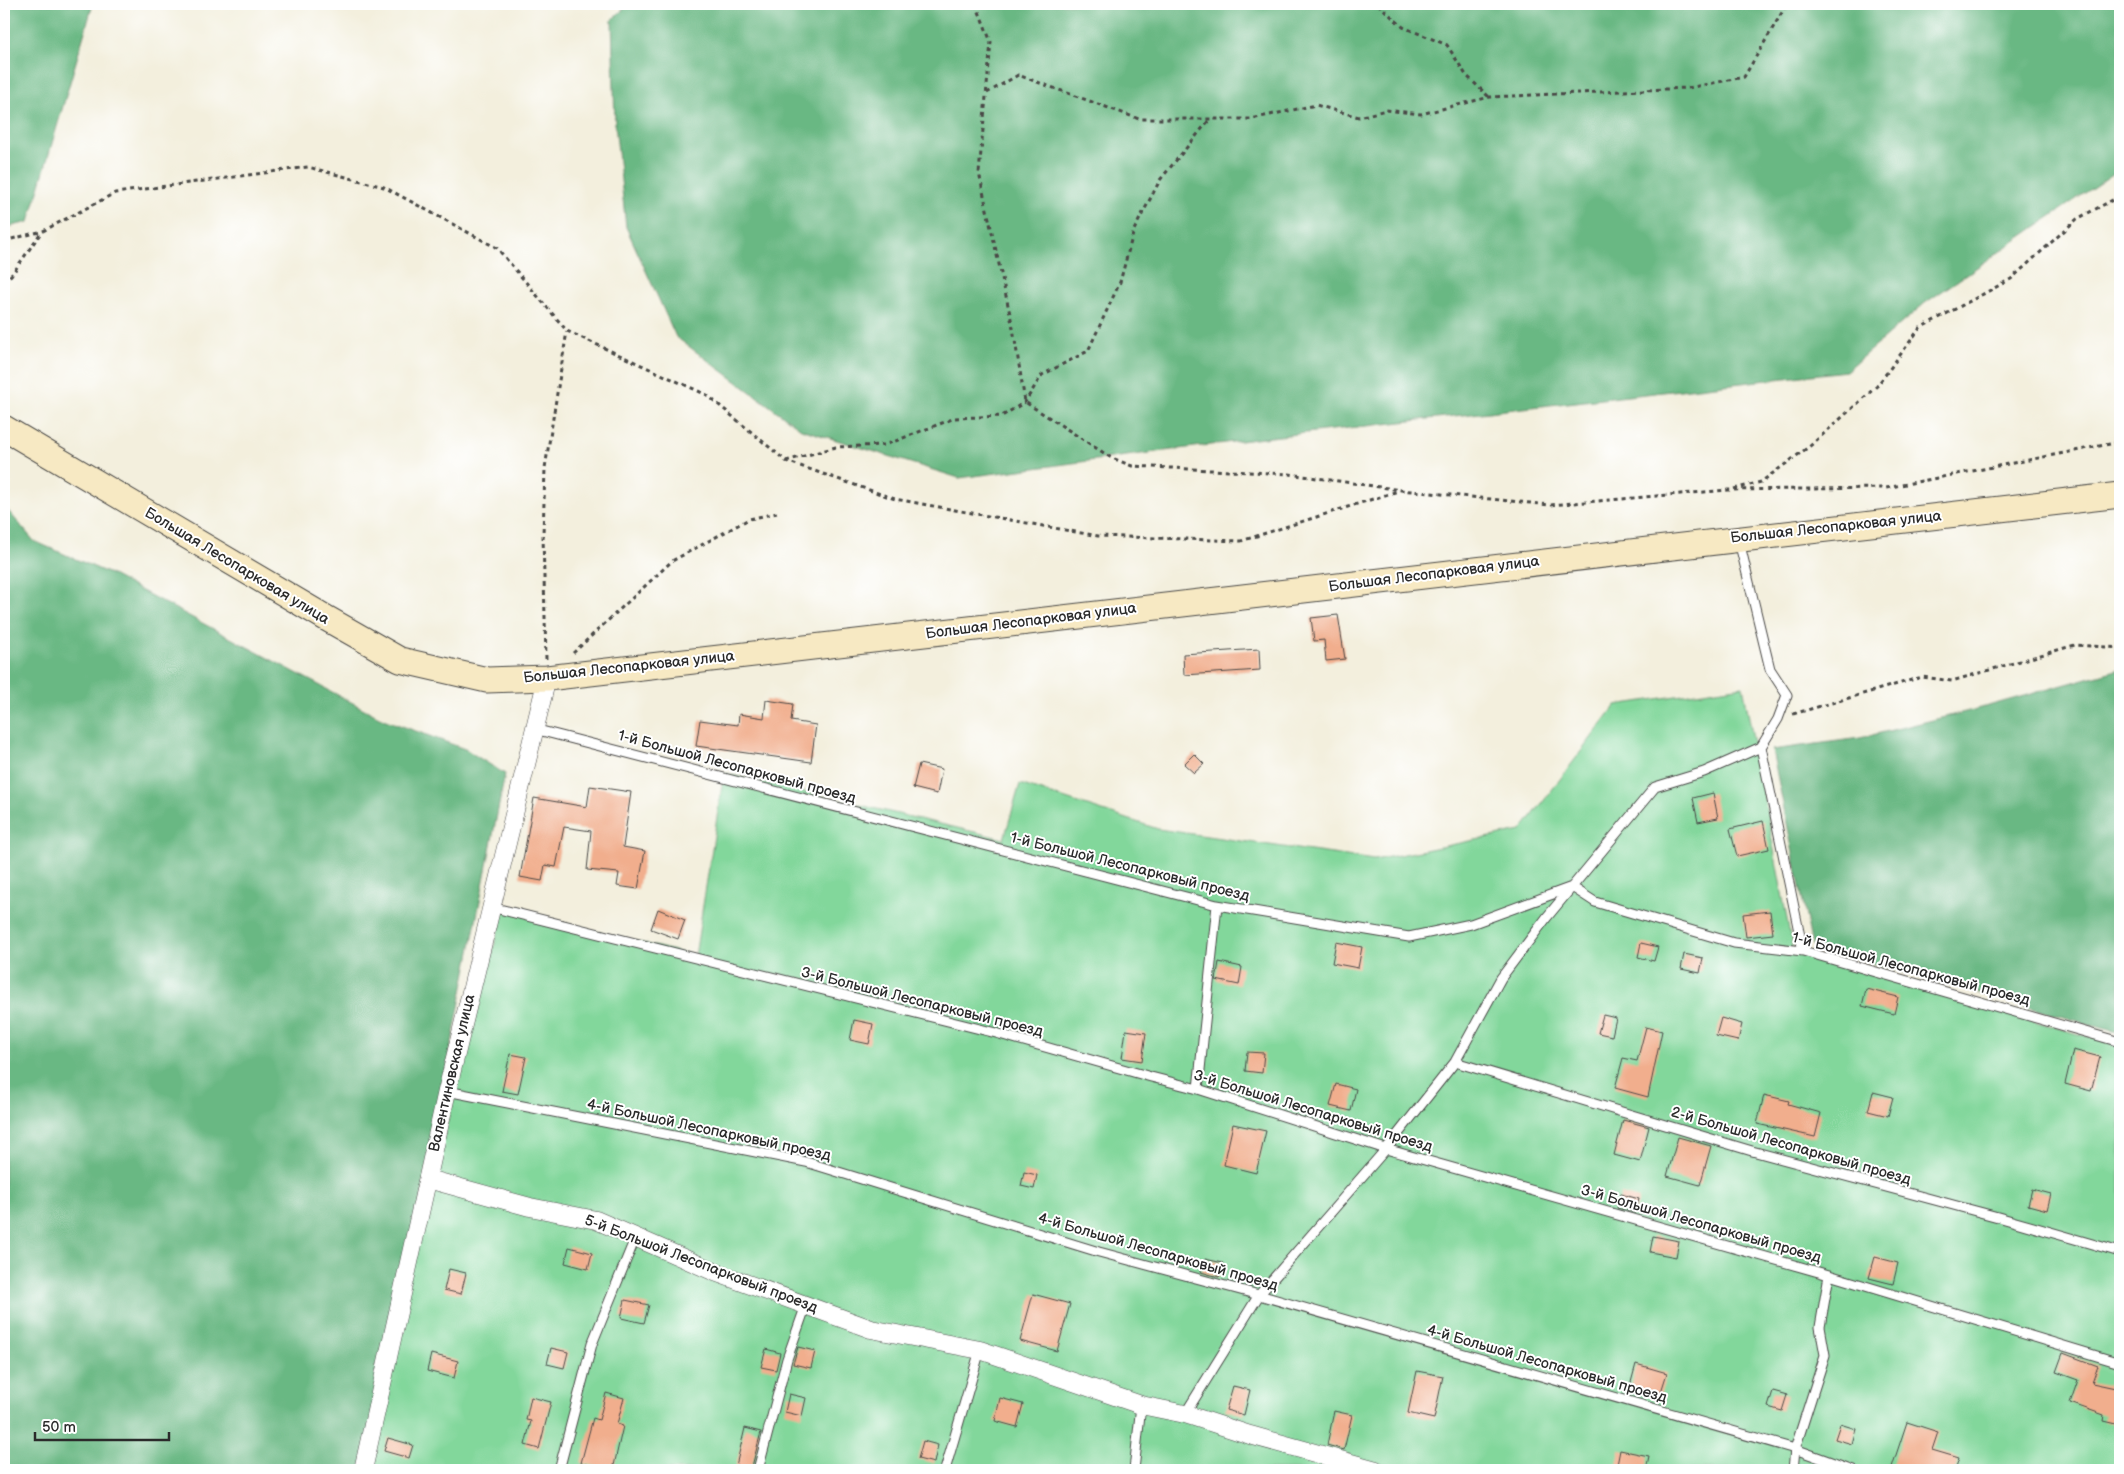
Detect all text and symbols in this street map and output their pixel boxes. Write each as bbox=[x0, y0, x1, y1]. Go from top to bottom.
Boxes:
street label: Большая Лесопарковая улица bbox=[141, 503, 333, 629]
street label: Большая Лесопарковая улица bbox=[1730, 506, 1943, 548]
street label: Большая Лесопарковая улица bbox=[1328, 552, 1541, 596]
street label: Большая Лесопарковая улица bbox=[925, 599, 1138, 643]
street label: Большая Лесопарковая улица bbox=[523, 646, 736, 688]
street label: 1-й Большой Лесопарковый проезд bbox=[616, 726, 858, 808]
street label: 1-й Большой Лесопарковый проезд bbox=[1009, 828, 1251, 906]
street label: 1-й Большой Лесопарковый проезд bbox=[1790, 928, 2032, 1010]
street label: 3-й Большой Лесопарковый проезд bbox=[799, 963, 1045, 1041]
street label: Валентиновская улица bbox=[425, 992, 479, 1154]
street label: 3-й Большой Лесопарковый проезд bbox=[1191, 1066, 1435, 1156]
street label: 4-й Большой Лесопарковый проезд bbox=[585, 1095, 833, 1165]
street label: 2-й Большой Лесопарковый проезд bbox=[1669, 1103, 1913, 1189]
street label: 3-й Большой Лесопарковый проезд bbox=[1579, 1181, 1823, 1267]
street label: 4-й Большой Лесопарковый проезд bbox=[1036, 1209, 1280, 1295]
street label: 5-й Большой Лесопарковый проезд bbox=[582, 1211, 820, 1317]
street label: 4-й Большой Лесопарковый проезд bbox=[1425, 1321, 1669, 1407]
scale bar bbox=[35, 1409, 169, 1441]
text: 50 m bbox=[42, 1418, 76, 1437]

